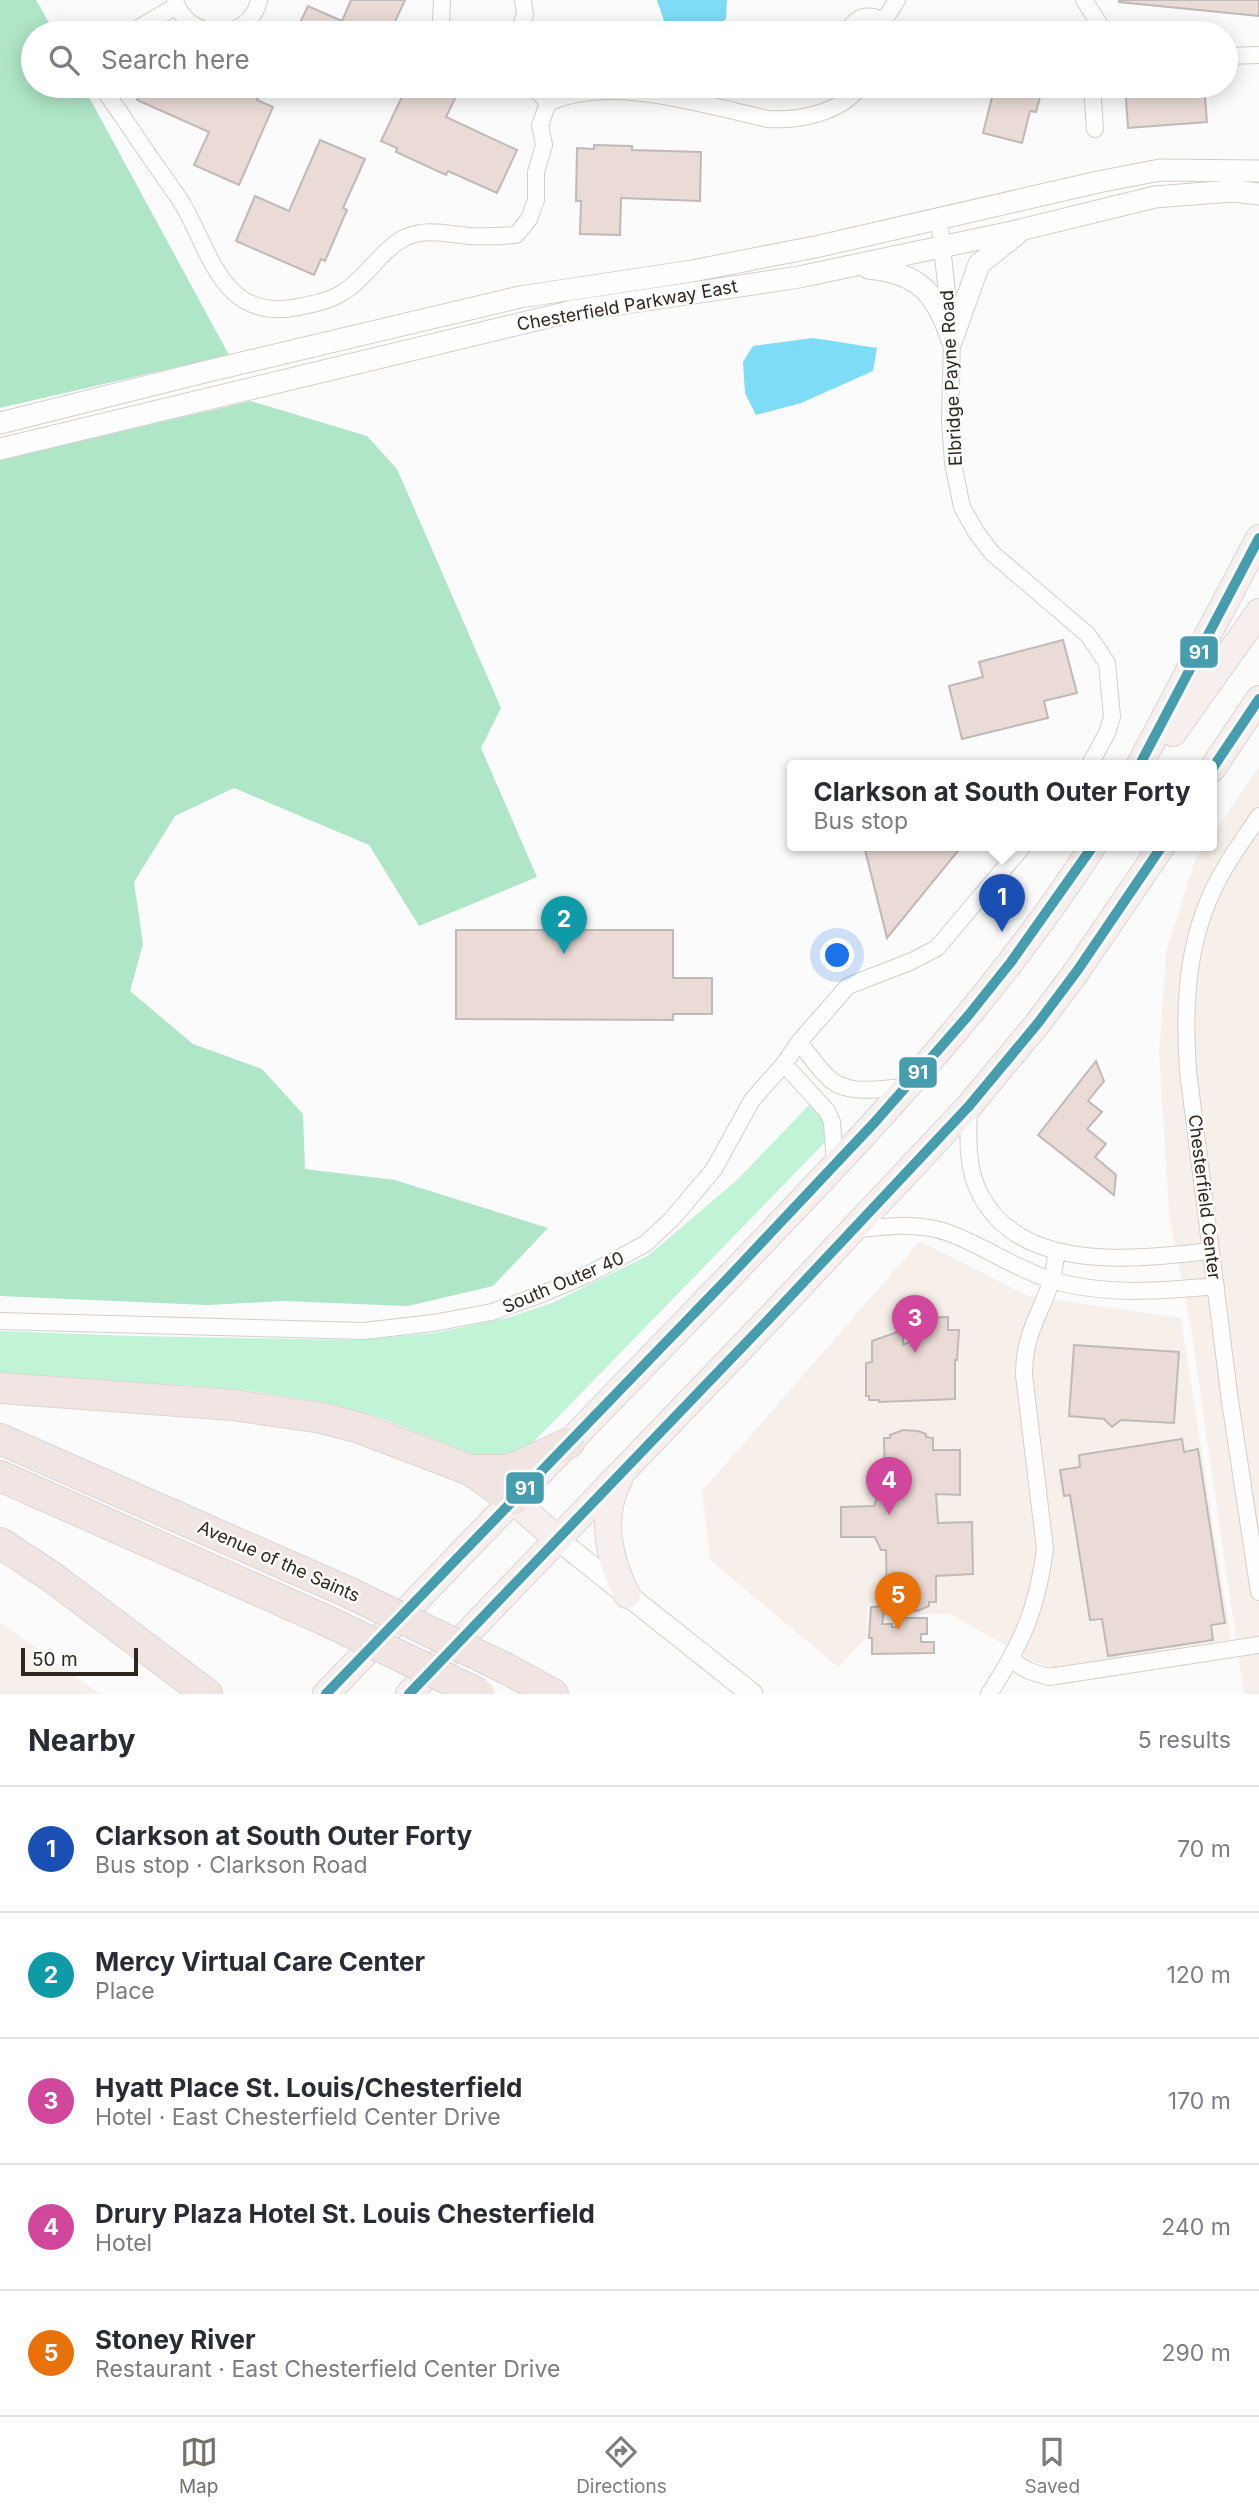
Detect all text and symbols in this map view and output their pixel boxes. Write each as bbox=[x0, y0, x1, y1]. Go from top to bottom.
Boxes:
search box bbox=[21, 21, 1238, 98]
icon: search bbox=[45, 41, 83, 79]
text: Search here bbox=[101, 44, 250, 75]
street label: Chesterfield Parkway East bbox=[515, 275, 739, 335]
street label: Elbridge Payne Road bbox=[936, 289, 966, 467]
line badge: 91 bbox=[1179, 635, 1219, 669]
text: 91 bbox=[1189, 641, 1209, 664]
popup bbox=[787, 760, 1217, 851]
text: Clarkson at South Outer Forty bbox=[813, 776, 1191, 807]
text: Bus stop bbox=[813, 807, 908, 835]
pin: 1 bbox=[979, 874, 1025, 932]
pin: 2 bbox=[541, 896, 587, 954]
your location bbox=[820, 938, 854, 972]
line badge: 91 bbox=[898, 1056, 938, 1089]
text: 91 bbox=[908, 1061, 928, 1084]
street label: Chesterfield Center bbox=[1184, 1113, 1226, 1281]
street label: South Outer 40 bbox=[499, 1247, 627, 1317]
pin: 3 bbox=[892, 1295, 938, 1353]
pin: 4 bbox=[866, 1457, 912, 1515]
line badge: 91 bbox=[505, 1471, 545, 1505]
text: 91 bbox=[515, 1477, 535, 1500]
street label: Avenue of the Saints bbox=[195, 1516, 363, 1606]
pin: 5 bbox=[875, 1572, 921, 1630]
scale bar bbox=[21, 1645, 138, 1677]
text: 50 m bbox=[32, 1648, 78, 1671]
text: Nearby bbox=[28, 1722, 136, 1758]
text: 5 results bbox=[1138, 1726, 1231, 1754]
text: Clarkson at South Outer Forty bbox=[95, 1820, 472, 1851]
text: 1 bbox=[46, 1835, 56, 1863]
text: 70 m bbox=[1177, 1835, 1231, 1863]
text: Bus stop · Clarkson Road bbox=[95, 1851, 368, 1879]
text: Mercy Virtual Care Center bbox=[95, 1946, 425, 1977]
text: 2 bbox=[44, 1961, 58, 1989]
text: 120 m bbox=[1166, 1961, 1231, 1989]
text: Place bbox=[95, 1977, 155, 2005]
text: Hyatt Place St. Louis/Chesterfield bbox=[95, 2072, 522, 2103]
text: 3 bbox=[44, 2087, 58, 2115]
text: 170 m bbox=[1168, 2087, 1231, 2115]
text: Hotel · East Chesterfield Center Drive bbox=[95, 2103, 501, 2131]
text: Drury Plaza Hotel St. Louis Chesterfield bbox=[95, 2198, 595, 2229]
text: 4 bbox=[43, 2213, 59, 2241]
text: 240 m bbox=[1161, 2213, 1231, 2241]
text: Hotel bbox=[95, 2229, 152, 2257]
text: Stoney River bbox=[95, 2324, 256, 2355]
text: 5 bbox=[44, 2339, 58, 2367]
text: 290 m bbox=[1162, 2339, 1231, 2367]
text: Restaurant · East Chesterfield Center Drive bbox=[95, 2355, 560, 2383]
tab: Map bbox=[179, 2433, 218, 2498]
tab: Directions bbox=[576, 2433, 667, 2498]
tab: Saved bbox=[1024, 2433, 1080, 2498]

